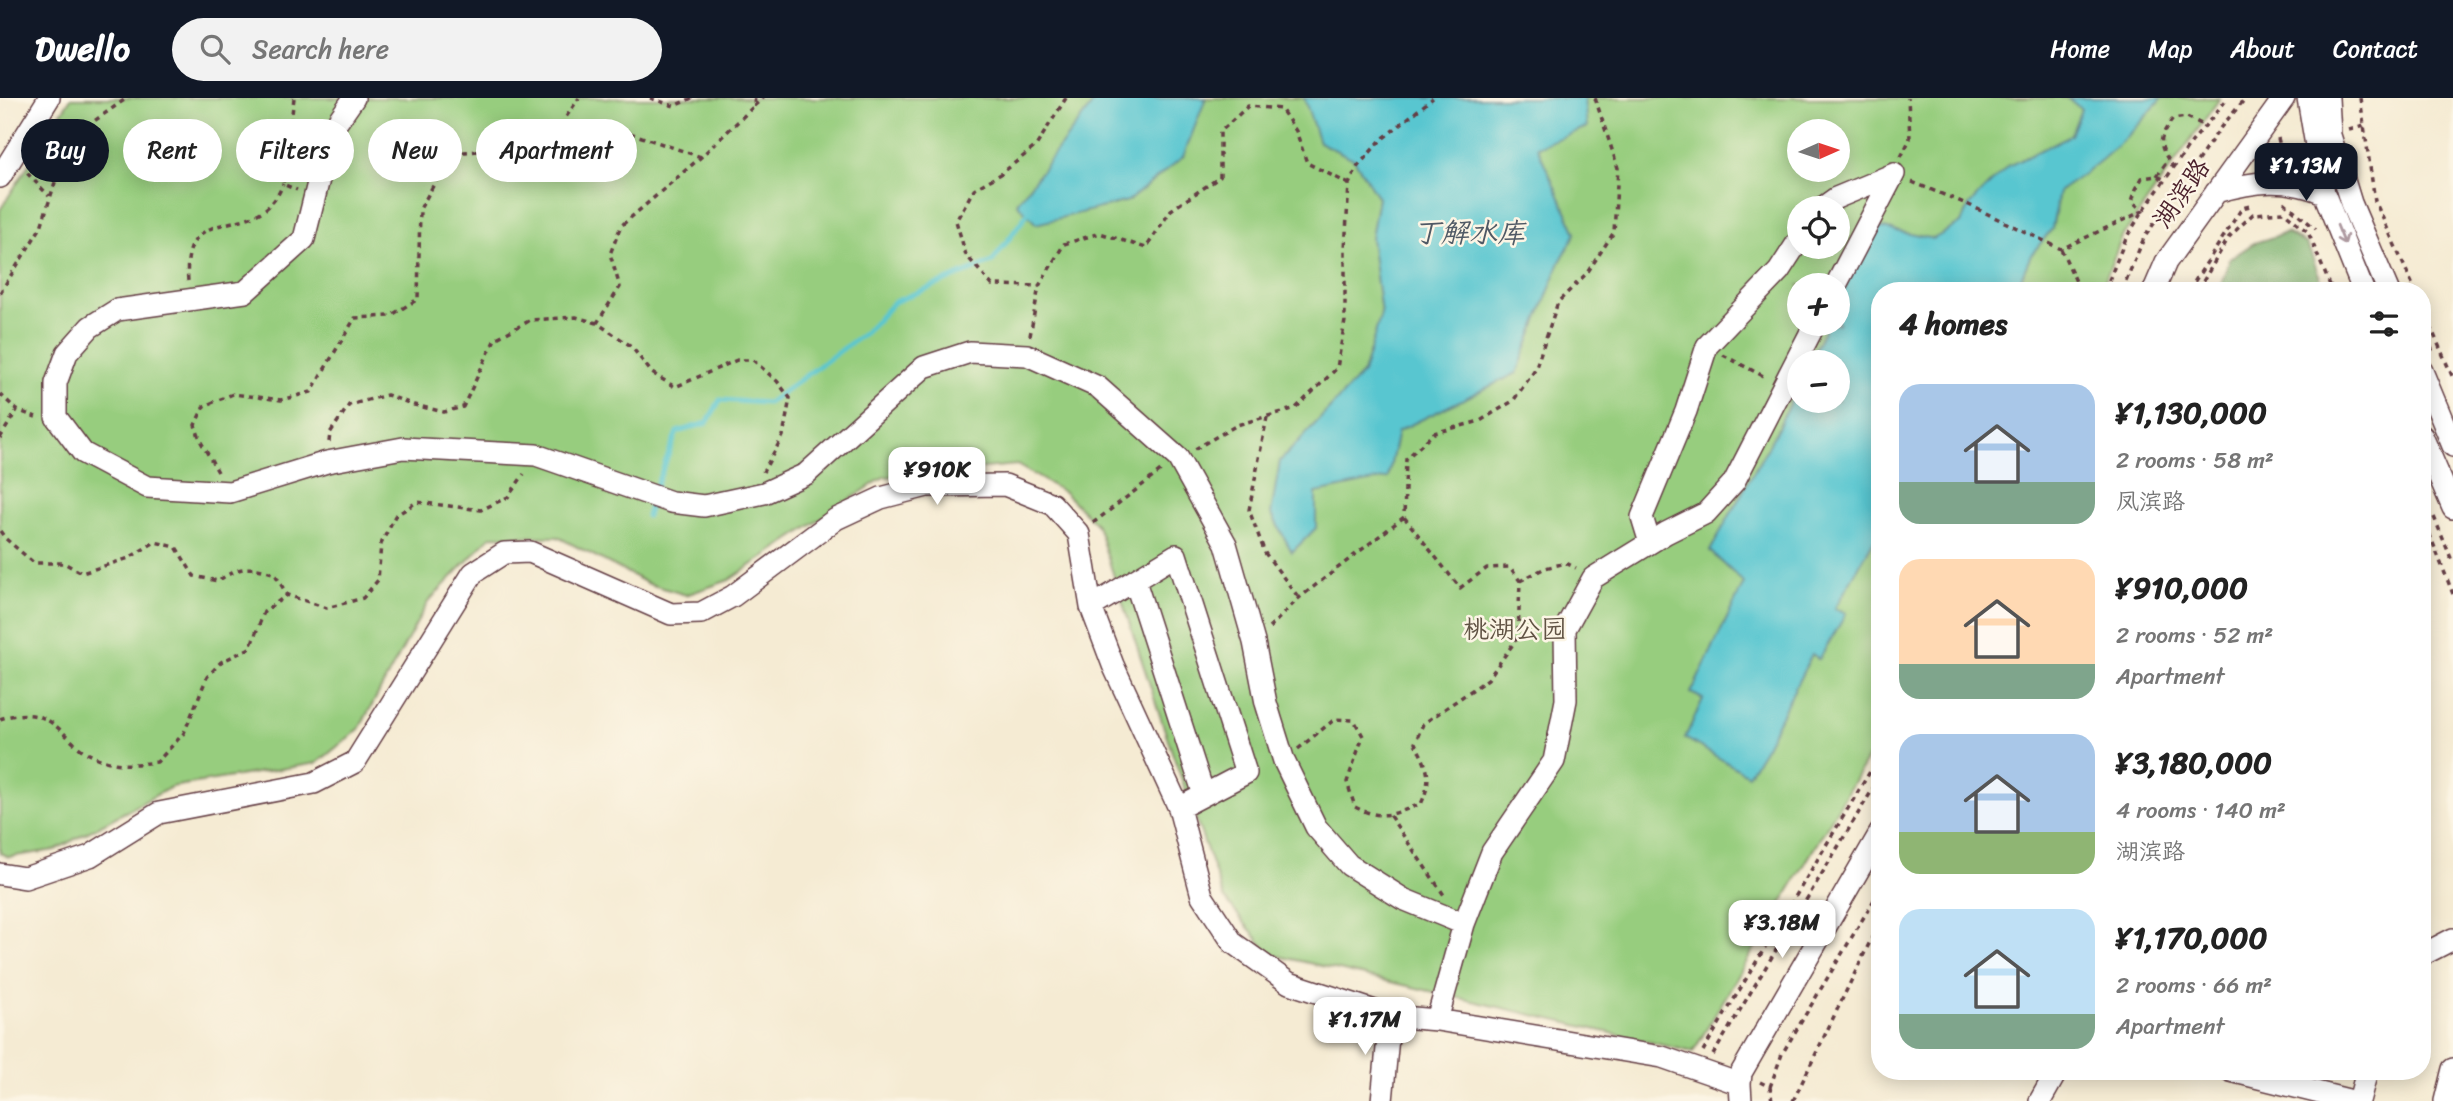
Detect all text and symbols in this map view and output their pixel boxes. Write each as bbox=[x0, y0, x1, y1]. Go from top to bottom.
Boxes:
search box bbox=[172, 18, 662, 81]
text: Dwello bbox=[35, 20, 130, 78]
text: Search here bbox=[252, 26, 389, 72]
text: Home bbox=[2050, 28, 2110, 70]
text: Map bbox=[2148, 28, 2192, 70]
text: About bbox=[2230, 28, 2295, 70]
text: Contact bbox=[2333, 28, 2418, 70]
icon: search bbox=[196, 30, 234, 68]
chip: Buy bbox=[21, 119, 109, 182]
chip: Rent bbox=[123, 119, 222, 182]
chip: Filters bbox=[236, 119, 354, 182]
chip: New bbox=[368, 119, 462, 182]
chip: Apartment bbox=[476, 119, 637, 182]
north arrow bbox=[1787, 119, 1850, 182]
map controls bbox=[1787, 119, 1850, 413]
pin: ¥1.13M bbox=[2249, 144, 2363, 203]
text: ¥1.13M bbox=[2271, 145, 2341, 186]
street label: 湖滨路 bbox=[2140, 148, 2222, 238]
button: locate bbox=[1787, 196, 1850, 259]
water label: 丁解水库 bbox=[1413, 208, 1527, 257]
one-way arrow bbox=[2336, 224, 2349, 245]
button: + bbox=[1787, 273, 1850, 336]
text: 4 homes bbox=[1899, 297, 2007, 351]
icon: filters bbox=[2365, 305, 2403, 343]
button: − bbox=[1787, 350, 1850, 413]
text: ¥1,130,000 bbox=[2116, 386, 2267, 440]
icon: home bbox=[1955, 412, 2039, 496]
text: 2 rooms · 58 m² bbox=[2116, 440, 2274, 481]
pin: ¥910K bbox=[888, 448, 986, 507]
text: ¥910K bbox=[904, 449, 970, 490]
text: 凤滨路 bbox=[2116, 481, 2185, 522]
text: ¥910,000 bbox=[2116, 561, 2248, 615]
icon: home bbox=[1955, 587, 2039, 671]
park label: 桃湖公园 bbox=[1463, 606, 1567, 652]
text: 2 rooms · 52 m² bbox=[2116, 615, 2273, 656]
text: Apartment bbox=[2116, 656, 2225, 697]
text: ¥3,180,000 bbox=[2116, 736, 2272, 790]
icon: home bbox=[1955, 762, 2039, 846]
text: 4 rooms · 140 m² bbox=[2116, 790, 2286, 831]
text: 湖滨路 bbox=[2116, 831, 2185, 872]
pin: ¥3.18M bbox=[1725, 900, 1839, 960]
text: ¥3.18M bbox=[1745, 902, 1819, 943]
text: ¥1,170,000 bbox=[2116, 911, 2268, 965]
icon: home bbox=[1955, 937, 2039, 1021]
text: 2 rooms · 66 m² bbox=[2116, 965, 2272, 1006]
pin: ¥1.17M bbox=[1308, 998, 1422, 1057]
text: ¥1.17M bbox=[1329, 999, 1401, 1040]
text: Apartment bbox=[2116, 1006, 2225, 1047]

